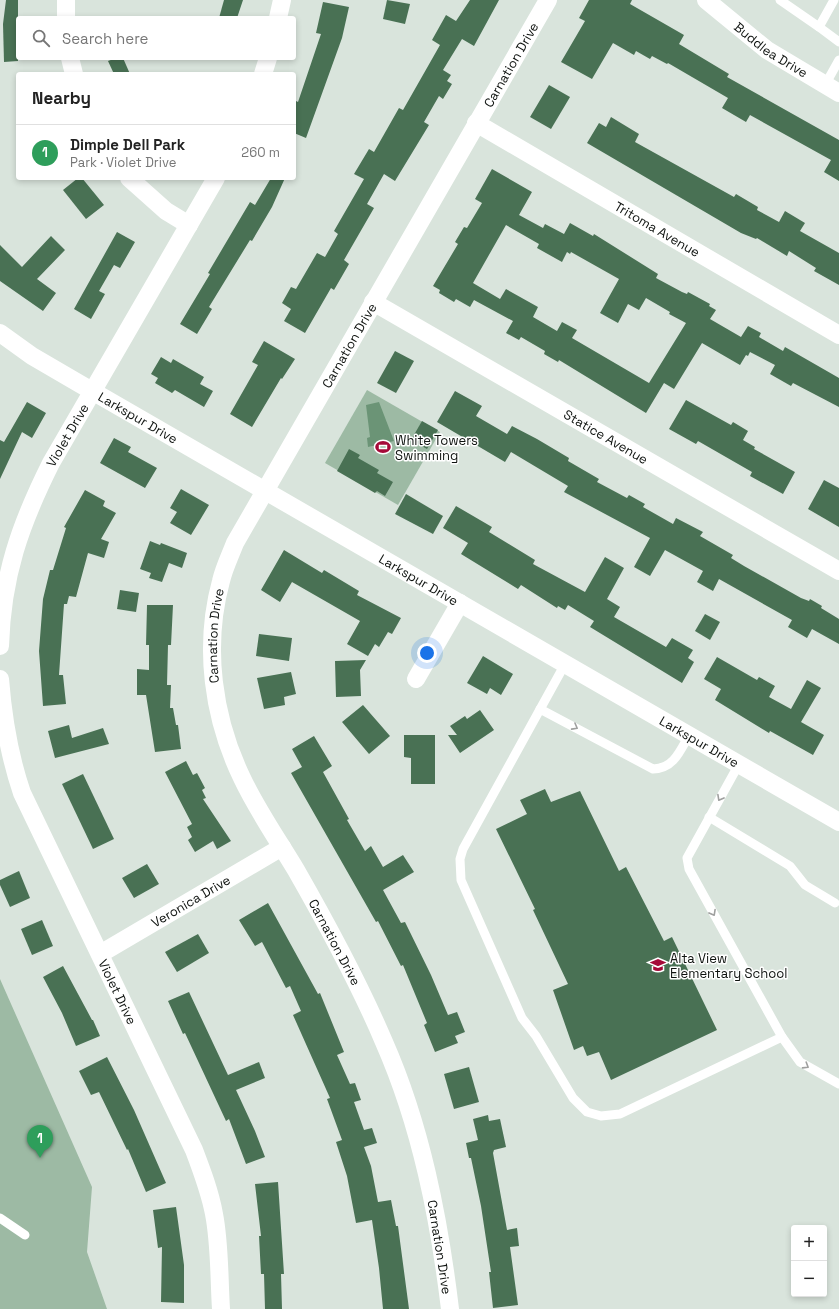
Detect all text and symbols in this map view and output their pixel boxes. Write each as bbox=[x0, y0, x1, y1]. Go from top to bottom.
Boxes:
search box bbox=[16, 16, 296, 60]
street label: Buddlea Drive bbox=[730, 18, 811, 81]
street label: Carnation Drive bbox=[480, 19, 542, 111]
icon: search bbox=[30, 27, 52, 49]
text: Search here bbox=[62, 29, 148, 48]
text: Nearby bbox=[32, 87, 91, 109]
text: Dimple Dell Park bbox=[70, 135, 185, 154]
text: 1 bbox=[42, 144, 48, 161]
text: 260 m bbox=[241, 144, 280, 161]
text: Park · Violet Drive bbox=[70, 154, 176, 171]
street label: Tritoma Avenue bbox=[611, 198, 703, 261]
street label: Carnation Drive bbox=[318, 300, 381, 391]
street label: Larkspur Drive bbox=[95, 388, 181, 448]
street label: Violet Drive bbox=[43, 401, 93, 470]
street label: Statice Avenue bbox=[560, 406, 651, 468]
place label: White Towers Swimming bbox=[395, 432, 478, 464]
sports icon: White Towers Swimming bbox=[374, 438, 392, 456]
street label: Larkspur Drive bbox=[376, 550, 461, 609]
street label: Carnation Drive bbox=[204, 587, 228, 684]
your location bbox=[417, 643, 437, 663]
street label: Larkspur Drive bbox=[656, 712, 742, 771]
one-way arrow bbox=[570, 723, 578, 730]
one-way arrow bbox=[717, 794, 724, 801]
street label: Veronica Drive bbox=[148, 871, 233, 931]
street label: Carnation Drive bbox=[305, 896, 364, 988]
one-way arrow bbox=[709, 909, 716, 916]
place label: Alta View Elementary School bbox=[670, 950, 787, 982]
school or university icon: Alta View Elementary School bbox=[649, 956, 667, 974]
street label: Violet Drive bbox=[94, 957, 140, 1027]
one-way arrow bbox=[802, 1061, 809, 1068]
pin: 1 bbox=[27, 1125, 53, 1158]
street label: Carnation Drive bbox=[424, 1199, 455, 1296]
map controls bbox=[791, 1225, 827, 1297]
button: + bbox=[791, 1225, 827, 1261]
button: − bbox=[791, 1261, 827, 1297]

